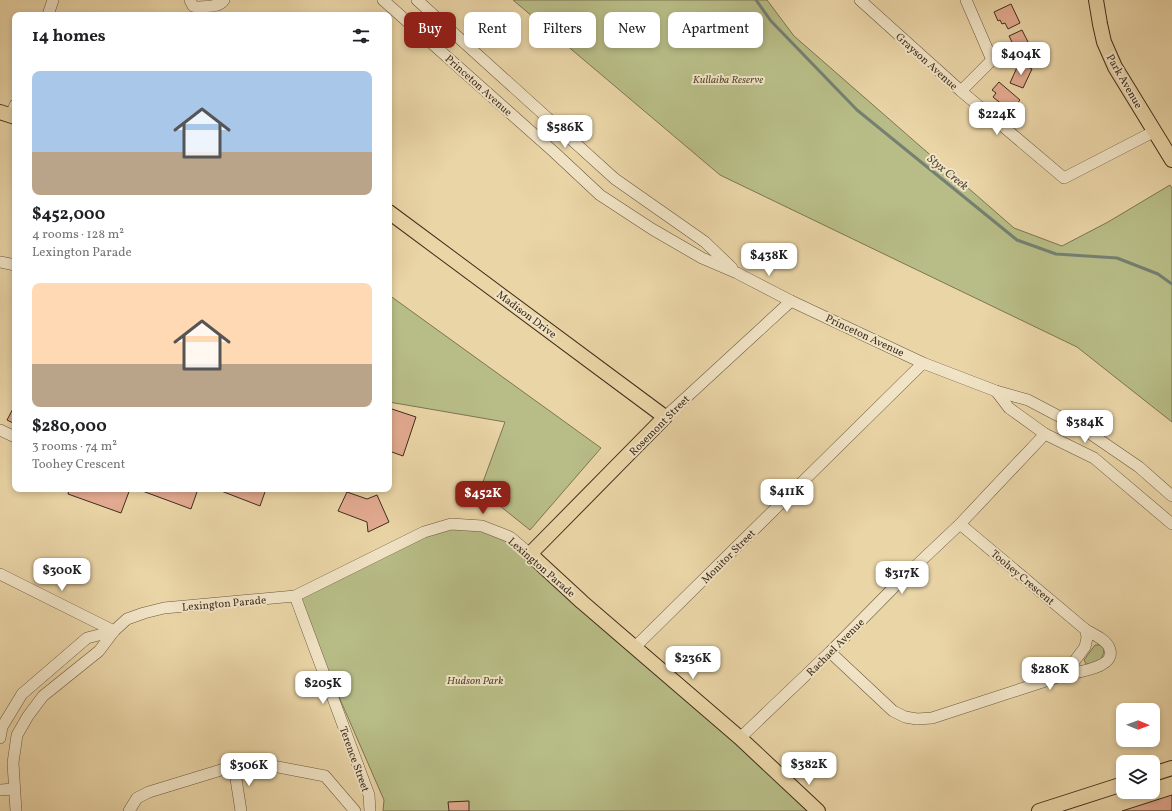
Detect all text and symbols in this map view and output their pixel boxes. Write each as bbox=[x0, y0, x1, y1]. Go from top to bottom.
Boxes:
chip: Buy bbox=[404, 12, 456, 48]
chip: Rent bbox=[464, 12, 521, 48]
chip: Filters bbox=[529, 12, 596, 48]
chip: New bbox=[604, 12, 660, 48]
chip: Apartment bbox=[668, 12, 763, 48]
text: 14 homes bbox=[32, 25, 106, 48]
icon: filters bbox=[350, 25, 372, 47]
street label: Grayson Avenue bbox=[892, 30, 960, 94]
pin: $404K bbox=[993, 42, 1049, 76]
text: $404K bbox=[1001, 46, 1041, 64]
street label: Princeton Avenue bbox=[441, 52, 515, 120]
street label: Park Avenue bbox=[1102, 52, 1145, 112]
park label: Kullaiba Reserve bbox=[693, 73, 763, 88]
icon: home bbox=[166, 97, 238, 169]
pin: $224K bbox=[969, 102, 1025, 136]
text: $224K bbox=[978, 106, 1016, 124]
pin: $586K bbox=[537, 115, 593, 149]
text: $586K bbox=[546, 119, 584, 137]
water label: Styx Creek bbox=[923, 151, 972, 195]
text: $452,000 bbox=[32, 203, 105, 226]
text: 4 rooms · 128 m² bbox=[32, 226, 124, 244]
pin: $438K bbox=[741, 243, 797, 277]
text: Lexington Parade bbox=[32, 244, 132, 262]
text: $438K bbox=[750, 247, 788, 265]
street label: Madison Drive bbox=[493, 288, 559, 343]
icon: home bbox=[166, 309, 238, 381]
street label: Princeton Avenue bbox=[823, 312, 906, 361]
street label: Rosemont Street bbox=[626, 392, 694, 460]
pin: $384K bbox=[1057, 410, 1113, 444]
text: $384K bbox=[1066, 414, 1104, 432]
text: $280,000 bbox=[32, 415, 107, 438]
text: 3 rooms · 74 m² bbox=[32, 438, 117, 456]
text: Toohey Crescent bbox=[32, 456, 125, 474]
pin: $411K bbox=[759, 479, 815, 513]
pin: $452K bbox=[455, 481, 511, 515]
text: $411K bbox=[770, 483, 805, 501]
text: $452K bbox=[464, 485, 502, 503]
street label: Monitor Street bbox=[699, 527, 760, 587]
street label: Lexington Parade bbox=[504, 535, 578, 601]
street label: Toohey Crescent bbox=[987, 547, 1057, 609]
pin: $300K bbox=[34, 558, 90, 592]
pin: $317K bbox=[874, 561, 930, 595]
text: $300K bbox=[42, 562, 82, 580]
text: $317K bbox=[885, 565, 919, 583]
street label: Lexington Parade bbox=[181, 593, 267, 616]
street label: Rachael Avenue bbox=[804, 616, 868, 680]
pin: $236K bbox=[665, 646, 721, 680]
text: $236K bbox=[674, 650, 712, 668]
pin: $280K bbox=[1022, 657, 1078, 691]
text: $280K bbox=[1031, 661, 1069, 679]
pin: $205K bbox=[295, 671, 351, 705]
park label: Hudson Park bbox=[447, 674, 503, 689]
text: $205K bbox=[304, 675, 342, 693]
north arrow bbox=[1116, 703, 1160, 747]
map controls bbox=[1116, 703, 1160, 799]
street label: Terence Street bbox=[335, 725, 372, 794]
pin: $382K bbox=[781, 752, 837, 786]
pin: $306K bbox=[221, 753, 277, 787]
button: layers bbox=[1116, 755, 1160, 799]
text: $382K bbox=[790, 756, 828, 774]
text: $306K bbox=[230, 757, 268, 775]

